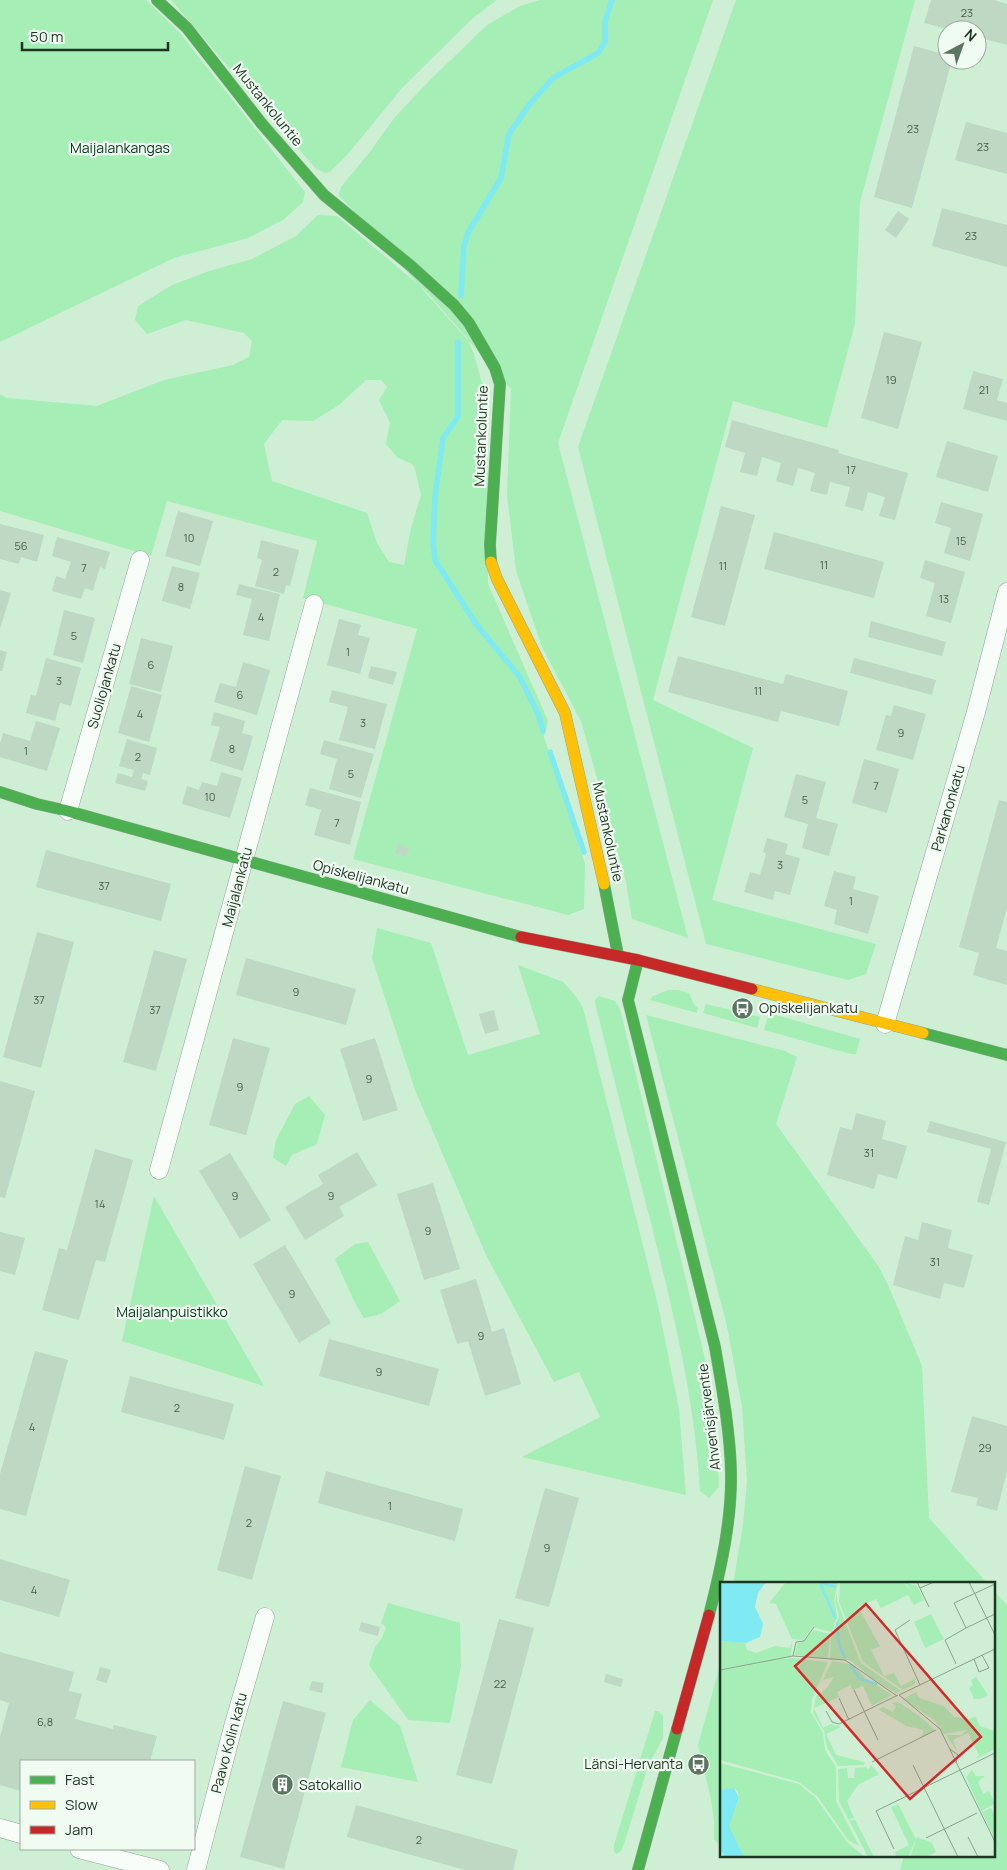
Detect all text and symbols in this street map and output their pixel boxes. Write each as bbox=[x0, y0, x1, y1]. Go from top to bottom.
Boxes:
house number: 23 bbox=[961, 5, 973, 20]
scale bar bbox=[22, 20, 169, 52]
north arrow bbox=[937, 20, 987, 70]
text: N bbox=[961, 24, 981, 45]
text: 50 m bbox=[30, 26, 64, 47]
street label: Mustankoluntie bbox=[229, 59, 308, 150]
house number: 23 bbox=[907, 121, 919, 136]
park label: Maijalankangas bbox=[70, 138, 170, 157]
house number: 23 bbox=[977, 139, 989, 154]
house number: 23 bbox=[965, 228, 977, 243]
house number: 19 bbox=[885, 372, 897, 387]
house number: 21 bbox=[979, 382, 989, 397]
street label: Mustankoluntie bbox=[469, 385, 492, 487]
house number: 17 bbox=[846, 462, 856, 477]
house number: 10 bbox=[183, 530, 195, 545]
house number: 15 bbox=[956, 533, 966, 548]
house number: 56 bbox=[14, 538, 28, 553]
house number: 11 bbox=[820, 557, 828, 572]
house number: 11 bbox=[719, 558, 727, 573]
house number: 7 bbox=[81, 560, 87, 575]
house number: 2 bbox=[273, 564, 279, 579]
house number: 8 bbox=[178, 579, 184, 594]
house number: 13 bbox=[939, 591, 949, 606]
house number: 4 bbox=[258, 609, 264, 624]
house number: 5 bbox=[71, 628, 77, 643]
street label: Suoliojankatu bbox=[82, 641, 125, 731]
house number: 1 bbox=[346, 644, 350, 659]
house number: 6 bbox=[148, 657, 155, 672]
house number: 3 bbox=[56, 673, 62, 688]
house number: 11 bbox=[754, 683, 762, 698]
house number: 6 bbox=[237, 687, 244, 702]
house number: 4 bbox=[137, 706, 143, 721]
house number: 3 bbox=[360, 715, 366, 730]
house number: 9 bbox=[898, 725, 905, 740]
house number: 8 bbox=[229, 741, 235, 756]
house number: 1 bbox=[24, 743, 28, 758]
house number: 2 bbox=[135, 749, 141, 764]
street label: Parkanonkatu bbox=[926, 762, 969, 853]
house number: 5 bbox=[348, 766, 354, 781]
house number: 7 bbox=[873, 778, 879, 793]
street label: Mustankoluntie bbox=[589, 780, 628, 883]
house number: 10 bbox=[204, 789, 216, 804]
house number: 5 bbox=[802, 792, 808, 807]
house number: 7 bbox=[334, 815, 340, 830]
street label: Maijalankatu bbox=[217, 845, 256, 929]
street label: Opiskelijankatu bbox=[311, 855, 411, 898]
house number: 3 bbox=[777, 857, 783, 872]
house number: 37 bbox=[98, 878, 110, 893]
house number: 1 bbox=[849, 893, 853, 908]
house number: 9 bbox=[293, 984, 300, 999]
house number: 37 bbox=[33, 992, 45, 1007]
bus stop icon: Opiskelijankatu bbox=[731, 996, 755, 1020]
place label: Opiskelijankatu bbox=[759, 998, 858, 1017]
house number: 37 bbox=[149, 1002, 161, 1017]
house number: 9 bbox=[366, 1071, 373, 1086]
house number: 9 bbox=[237, 1079, 244, 1094]
house number: 31 bbox=[864, 1145, 874, 1160]
house number: 9 bbox=[232, 1188, 239, 1203]
house number: 9 bbox=[328, 1188, 335, 1203]
house number: 14 bbox=[95, 1196, 105, 1211]
house number: 9 bbox=[425, 1223, 432, 1238]
house number: 31 bbox=[930, 1254, 940, 1269]
house number: 9 bbox=[289, 1286, 296, 1301]
park label: Maijalanpuistikko bbox=[116, 1302, 228, 1321]
house number: 9 bbox=[478, 1328, 485, 1343]
street label: Ahvenisjärventie bbox=[693, 1363, 724, 1472]
house number: 9 bbox=[376, 1364, 383, 1379]
house number: 2 bbox=[174, 1400, 180, 1415]
house number: 4 bbox=[29, 1419, 35, 1434]
house number: 29 bbox=[978, 1440, 992, 1455]
house number: 1 bbox=[388, 1498, 392, 1513]
house number: 2 bbox=[246, 1515, 252, 1530]
house number: 9 bbox=[544, 1540, 551, 1555]
house number: 4 bbox=[31, 1582, 37, 1597]
inset map bbox=[720, 1582, 994, 1858]
house number: 22 bbox=[494, 1676, 506, 1691]
street label: Paavo Kolin katu bbox=[206, 1690, 251, 1795]
house number: 6,8 bbox=[37, 1714, 53, 1729]
bus stop icon: Länsi-Hervanta bbox=[687, 1752, 711, 1776]
place label: Länsi-Hervanta bbox=[584, 1754, 683, 1773]
legend bbox=[20, 1760, 195, 1850]
text: Fast bbox=[65, 1769, 94, 1790]
building icon: Satokallio bbox=[271, 1773, 295, 1797]
place label: Satokallio bbox=[299, 1775, 362, 1794]
text: Slow bbox=[65, 1794, 98, 1815]
text: Jam bbox=[65, 1819, 93, 1840]
house number: 2 bbox=[416, 1832, 422, 1847]

